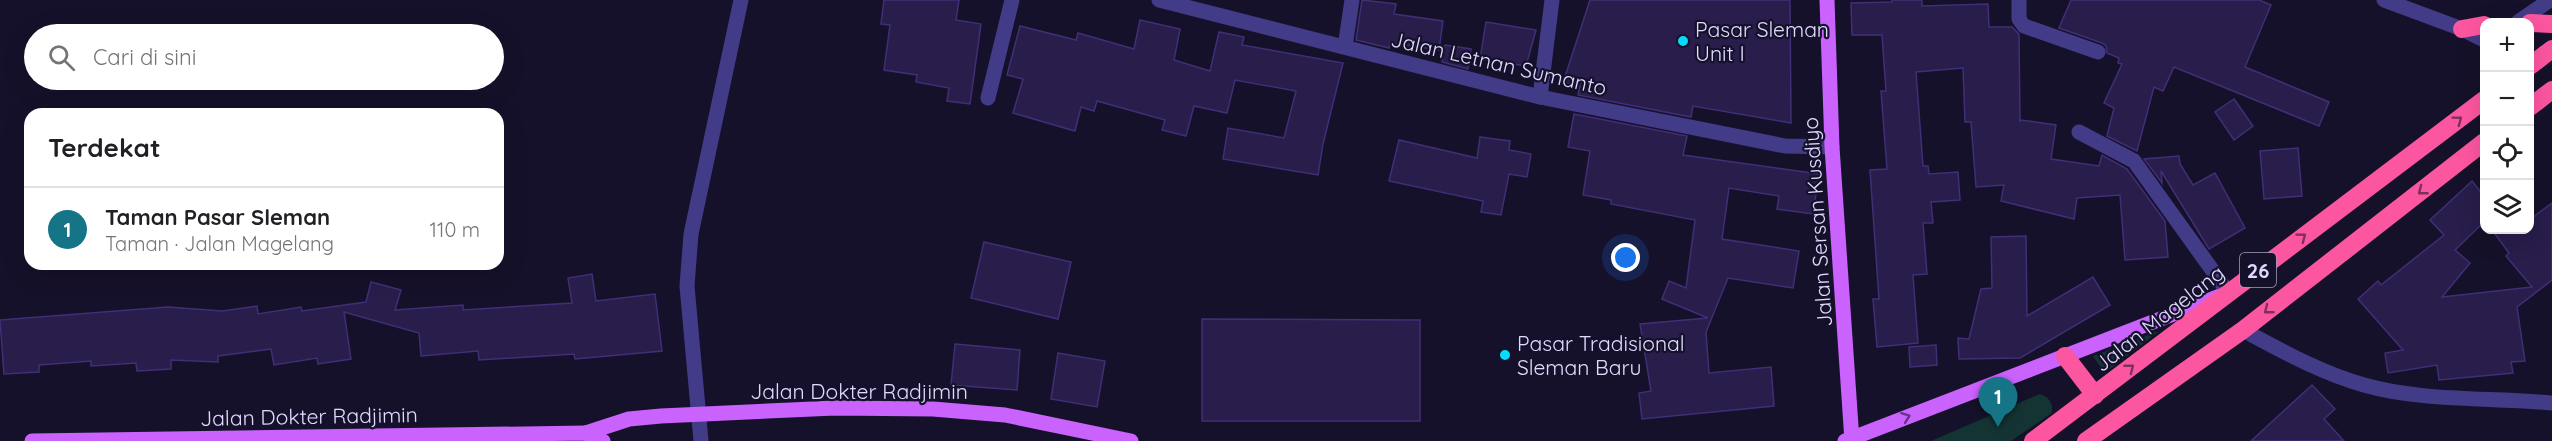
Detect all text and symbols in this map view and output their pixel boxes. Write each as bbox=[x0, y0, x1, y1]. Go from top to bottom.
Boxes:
place label: Pasar Sleman Unit I bbox=[1695, 16, 1829, 66]
map controls bbox=[2480, 18, 2534, 234]
button: + bbox=[2480, 18, 2534, 72]
search box bbox=[24, 24, 504, 90]
street label: Jalan Letnan Sumanto bbox=[1389, 26, 1609, 100]
marker: Pasar Sleman Unit I bbox=[1676, 34, 1690, 48]
icon: search bbox=[45, 41, 78, 74]
text: Cari di sini bbox=[93, 43, 196, 71]
button: − bbox=[2480, 72, 2534, 126]
street label: Jalan Sersan Kusdiyo bbox=[1797, 116, 1837, 328]
one-way arrow bbox=[2451, 116, 2462, 127]
button: locate bbox=[2480, 126, 2534, 180]
text: Terdekat bbox=[48, 131, 161, 164]
button: layers bbox=[2480, 180, 2534, 234]
one-way arrow bbox=[2417, 183, 2428, 194]
text: Taman Pasar Sleman bbox=[105, 203, 330, 231]
text: 1 bbox=[64, 217, 71, 242]
text: 110 m bbox=[430, 217, 480, 242]
text: Taman · Jalan Magelang bbox=[105, 231, 334, 256]
one-way arrow bbox=[2295, 233, 2306, 244]
your location bbox=[1611, 243, 1640, 272]
road number: 26 bbox=[2240, 253, 2276, 287]
street label: Jalan Magelang bbox=[2089, 259, 2229, 377]
one-way arrow bbox=[2263, 303, 2274, 314]
place label: Pasar Tradisional Sleman Baru bbox=[1517, 330, 1685, 380]
marker: Pasar Tradisional Sleman Baru bbox=[1498, 348, 1512, 362]
one-way arrow bbox=[2123, 364, 2134, 375]
street label: Jalan Dokter Radjimin bbox=[750, 378, 968, 404]
pin: 1 bbox=[1978, 378, 2018, 427]
street label: Jalan Dokter Radjimin bbox=[200, 401, 418, 431]
one-way arrow bbox=[1900, 412, 1911, 424]

